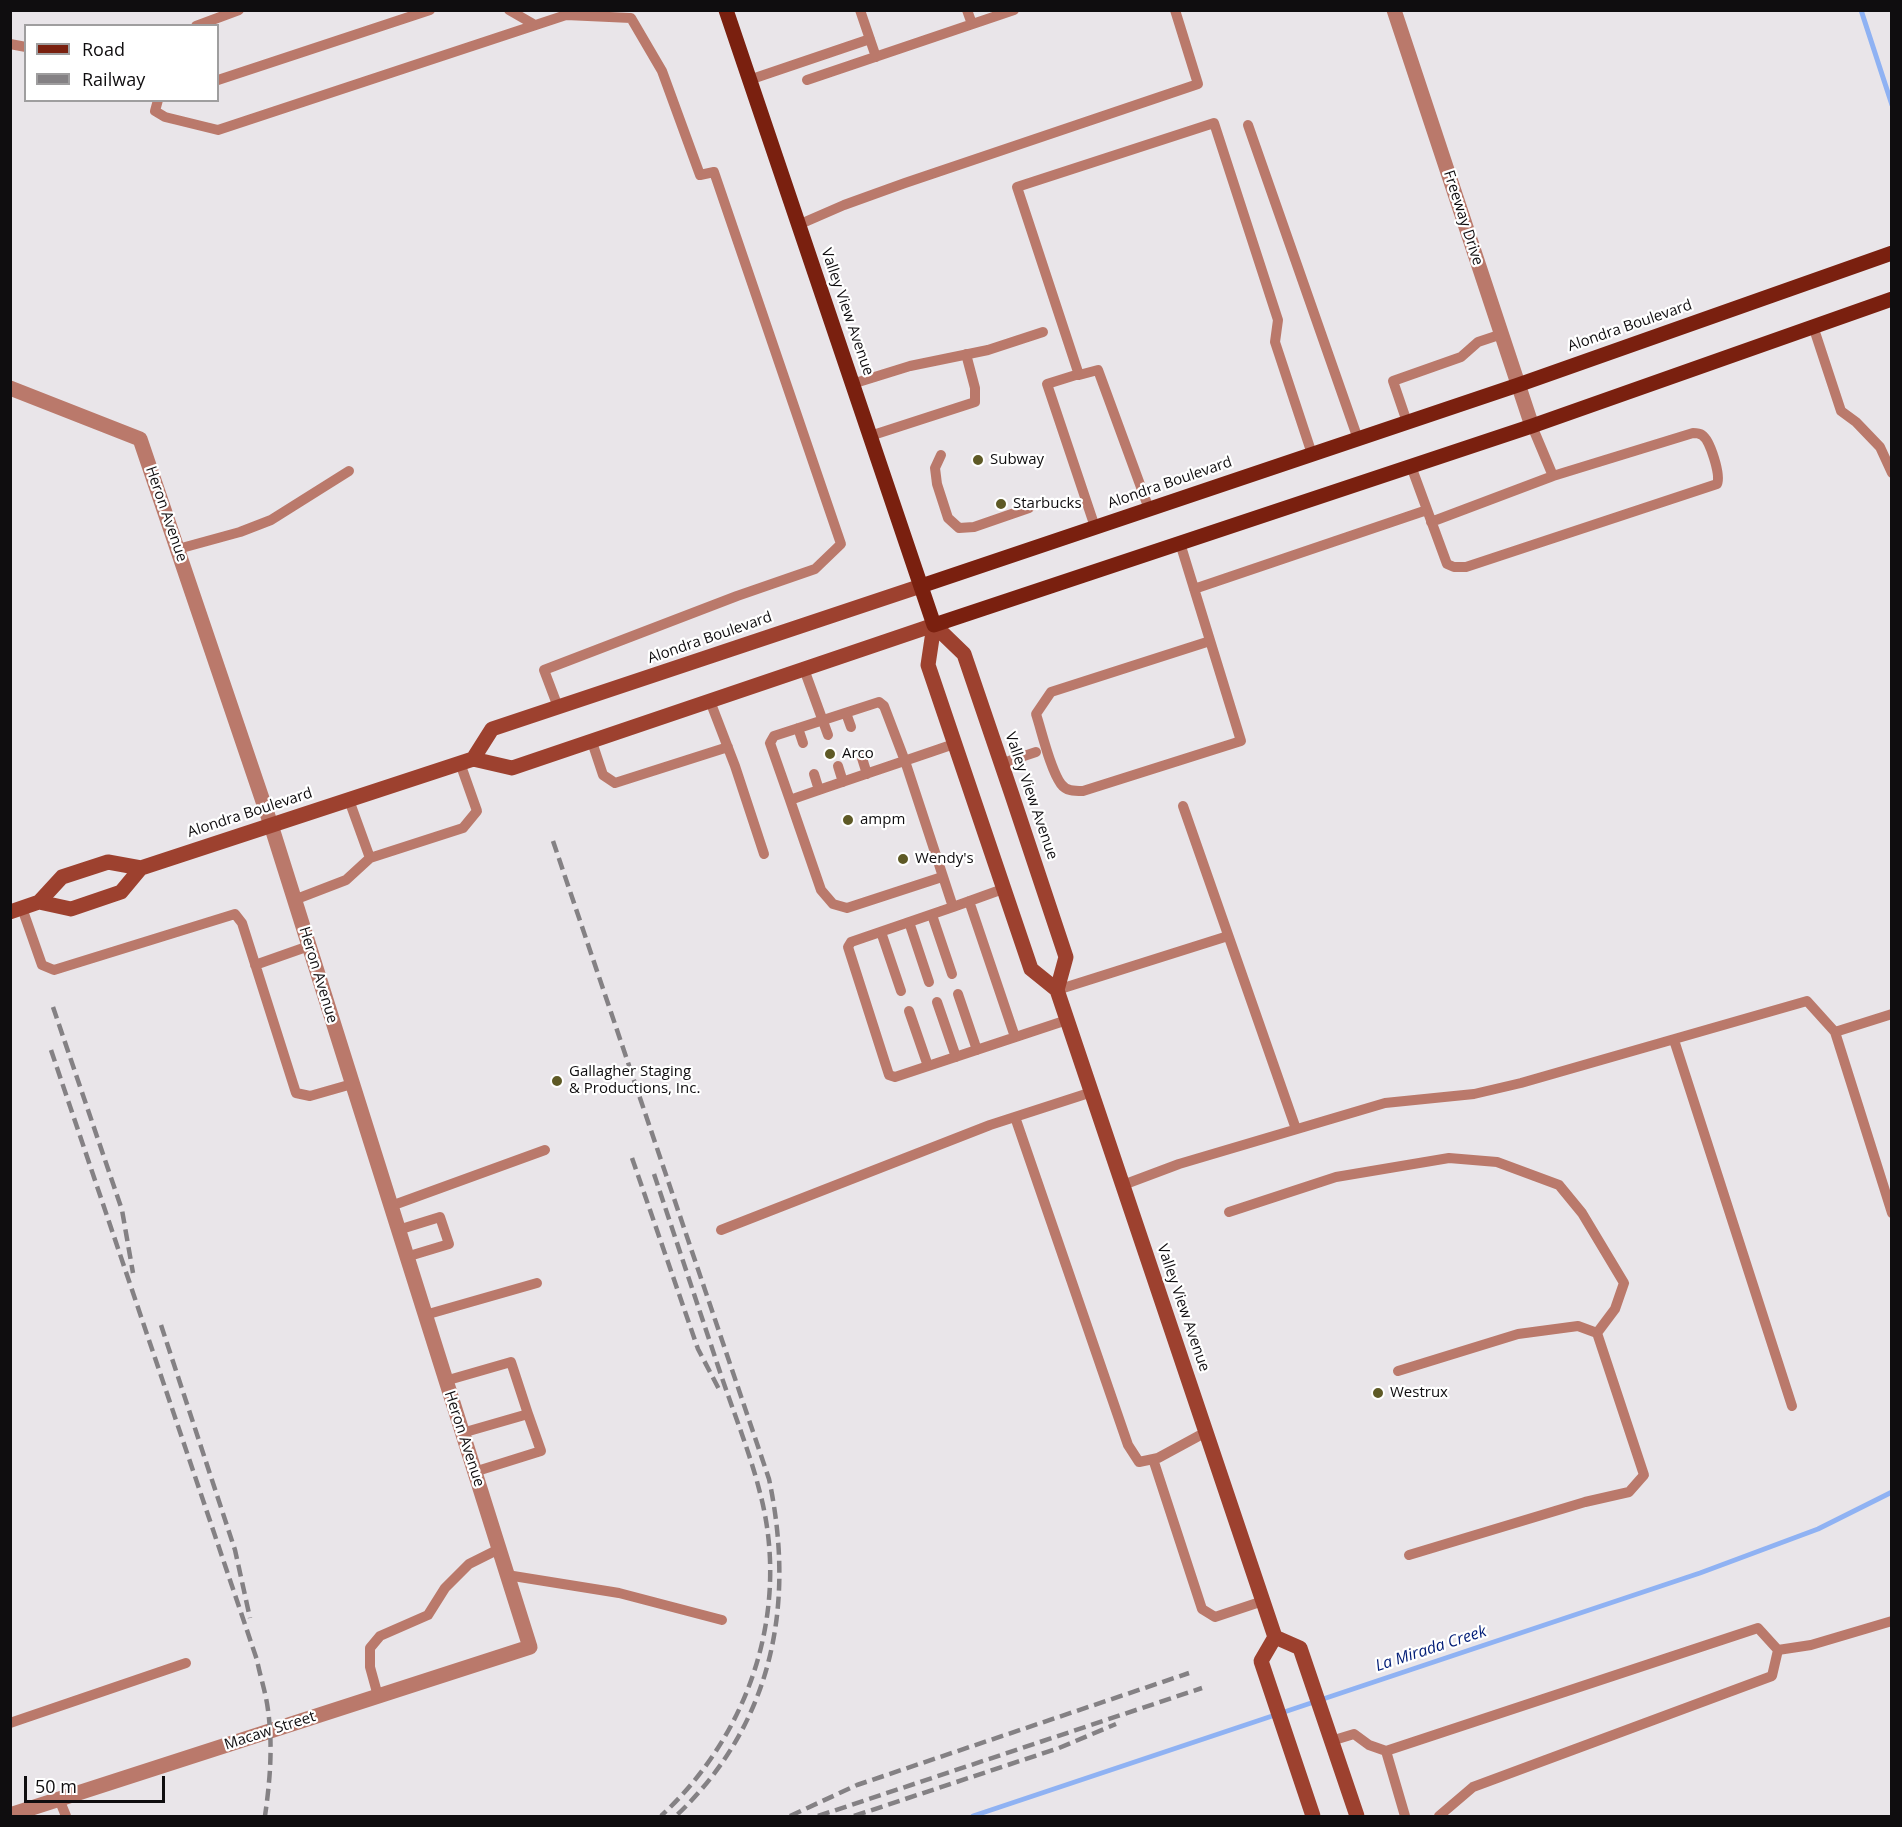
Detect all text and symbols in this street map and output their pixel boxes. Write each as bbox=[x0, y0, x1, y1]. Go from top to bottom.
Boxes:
legend bbox=[24, 24, 219, 102]
text: Road bbox=[82, 37, 125, 61]
text: Railway bbox=[82, 67, 145, 91]
street label: Freeway Drive bbox=[1439, 168, 1487, 268]
street label: Valley View Avenue bbox=[817, 246, 877, 378]
street label: Alondra Boulevard bbox=[1565, 296, 1695, 356]
place label: Subway bbox=[990, 451, 1044, 469]
marker: Subway bbox=[971, 453, 985, 467]
street label: Alondra Boulevard bbox=[1105, 453, 1235, 513]
street label: Heron Avenue bbox=[141, 464, 191, 564]
place label: Starbucks bbox=[1013, 495, 1082, 513]
marker: Starbucks bbox=[994, 497, 1008, 511]
street label: Alondra Boulevard bbox=[645, 608, 775, 668]
street label: Valley View Avenue bbox=[1001, 730, 1061, 862]
place label: Arco bbox=[842, 745, 874, 763]
marker: Arco bbox=[823, 747, 837, 761]
street label: Alondra Boulevard bbox=[185, 784, 315, 842]
place label: ampm bbox=[860, 811, 905, 829]
marker: ampm bbox=[841, 813, 855, 827]
place label: Wendy's bbox=[915, 850, 974, 868]
marker: Wendy's bbox=[896, 852, 910, 866]
street label: Heron Avenue bbox=[295, 925, 341, 1025]
place label: Gallagher Staging & Productions, Inc. bbox=[569, 1063, 700, 1098]
marker: Gallagher Staging & Productions, Inc. bbox=[550, 1074, 564, 1088]
street label: Valley View Avenue bbox=[1153, 1242, 1213, 1374]
place label: Westrux bbox=[1390, 1384, 1448, 1402]
marker: Westrux bbox=[1371, 1386, 1385, 1400]
street label: Heron Avenue bbox=[440, 1389, 488, 1489]
water label: La Mirada Creek bbox=[1373, 1622, 1489, 1676]
street label: Macaw Street bbox=[222, 1708, 318, 1754]
scale bar bbox=[27, 1764, 168, 1802]
text: 50 m bbox=[35, 1774, 77, 1798]

